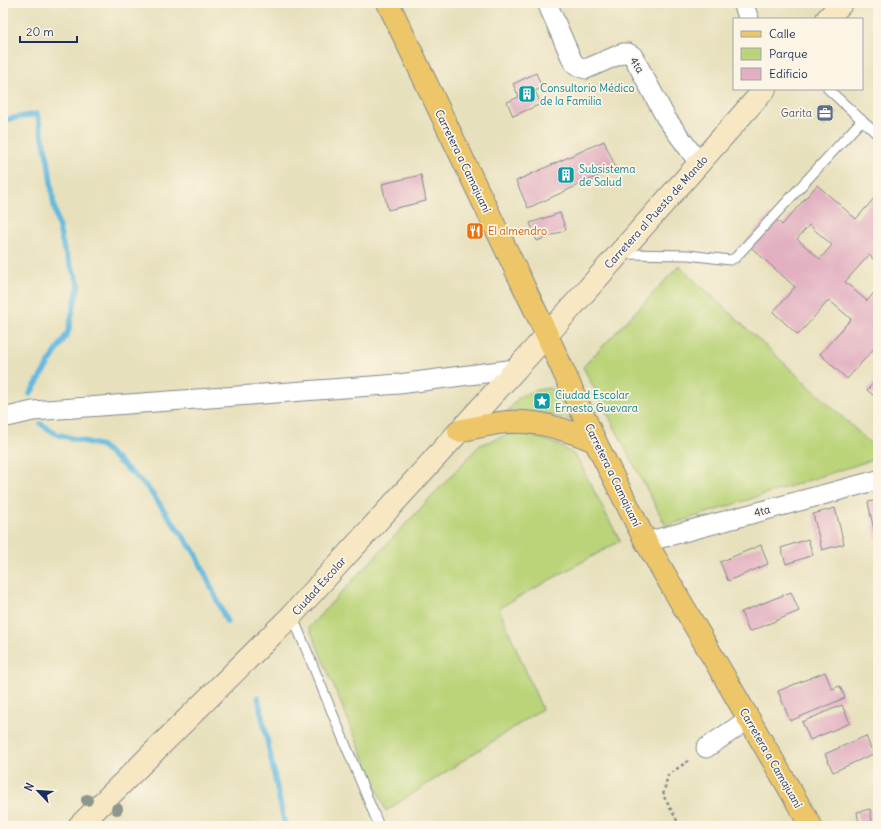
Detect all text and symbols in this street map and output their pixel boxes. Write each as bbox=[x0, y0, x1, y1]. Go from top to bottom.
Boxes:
scale bar bbox=[20, 18, 77, 44]
legend bbox=[733, 18, 863, 90]
text: 20 m bbox=[26, 24, 54, 39]
text: Calle bbox=[769, 26, 796, 41]
text: Parque bbox=[769, 46, 808, 61]
street label: 4ta bbox=[627, 54, 647, 76]
text: Edificio bbox=[769, 66, 808, 81]
place label: Consultorio Médico de la Familia bbox=[540, 81, 635, 108]
building icon: Consultorio Médico de la Familia bbox=[517, 84, 537, 104]
office icon: Garita bbox=[815, 103, 835, 123]
place label: Garita bbox=[781, 106, 812, 120]
street label: Carretera a Camajuaní bbox=[432, 107, 494, 215]
street label: Carretera al Puesto de Mando bbox=[601, 152, 711, 272]
place label: Subsistema de Salud bbox=[579, 162, 636, 189]
building icon: Subsistema de Salud bbox=[556, 165, 576, 185]
restaurant icon: El almendro bbox=[465, 221, 485, 241]
place label: El almendro bbox=[488, 224, 547, 238]
place label: Ciudad Escolar Ernesto Guevara bbox=[555, 388, 638, 415]
place icon: Ciudad Escolar Ernesto Guevara bbox=[532, 391, 552, 411]
street label: Carretera a Camajuaní bbox=[582, 421, 644, 529]
street label: 4ta bbox=[752, 502, 772, 520]
street label: Ciudad Escolar bbox=[289, 553, 349, 618]
street label: Carretera a Camajuaní bbox=[737, 706, 806, 811]
north arrow bbox=[18, 771, 58, 811]
text: N bbox=[21, 780, 37, 793]

